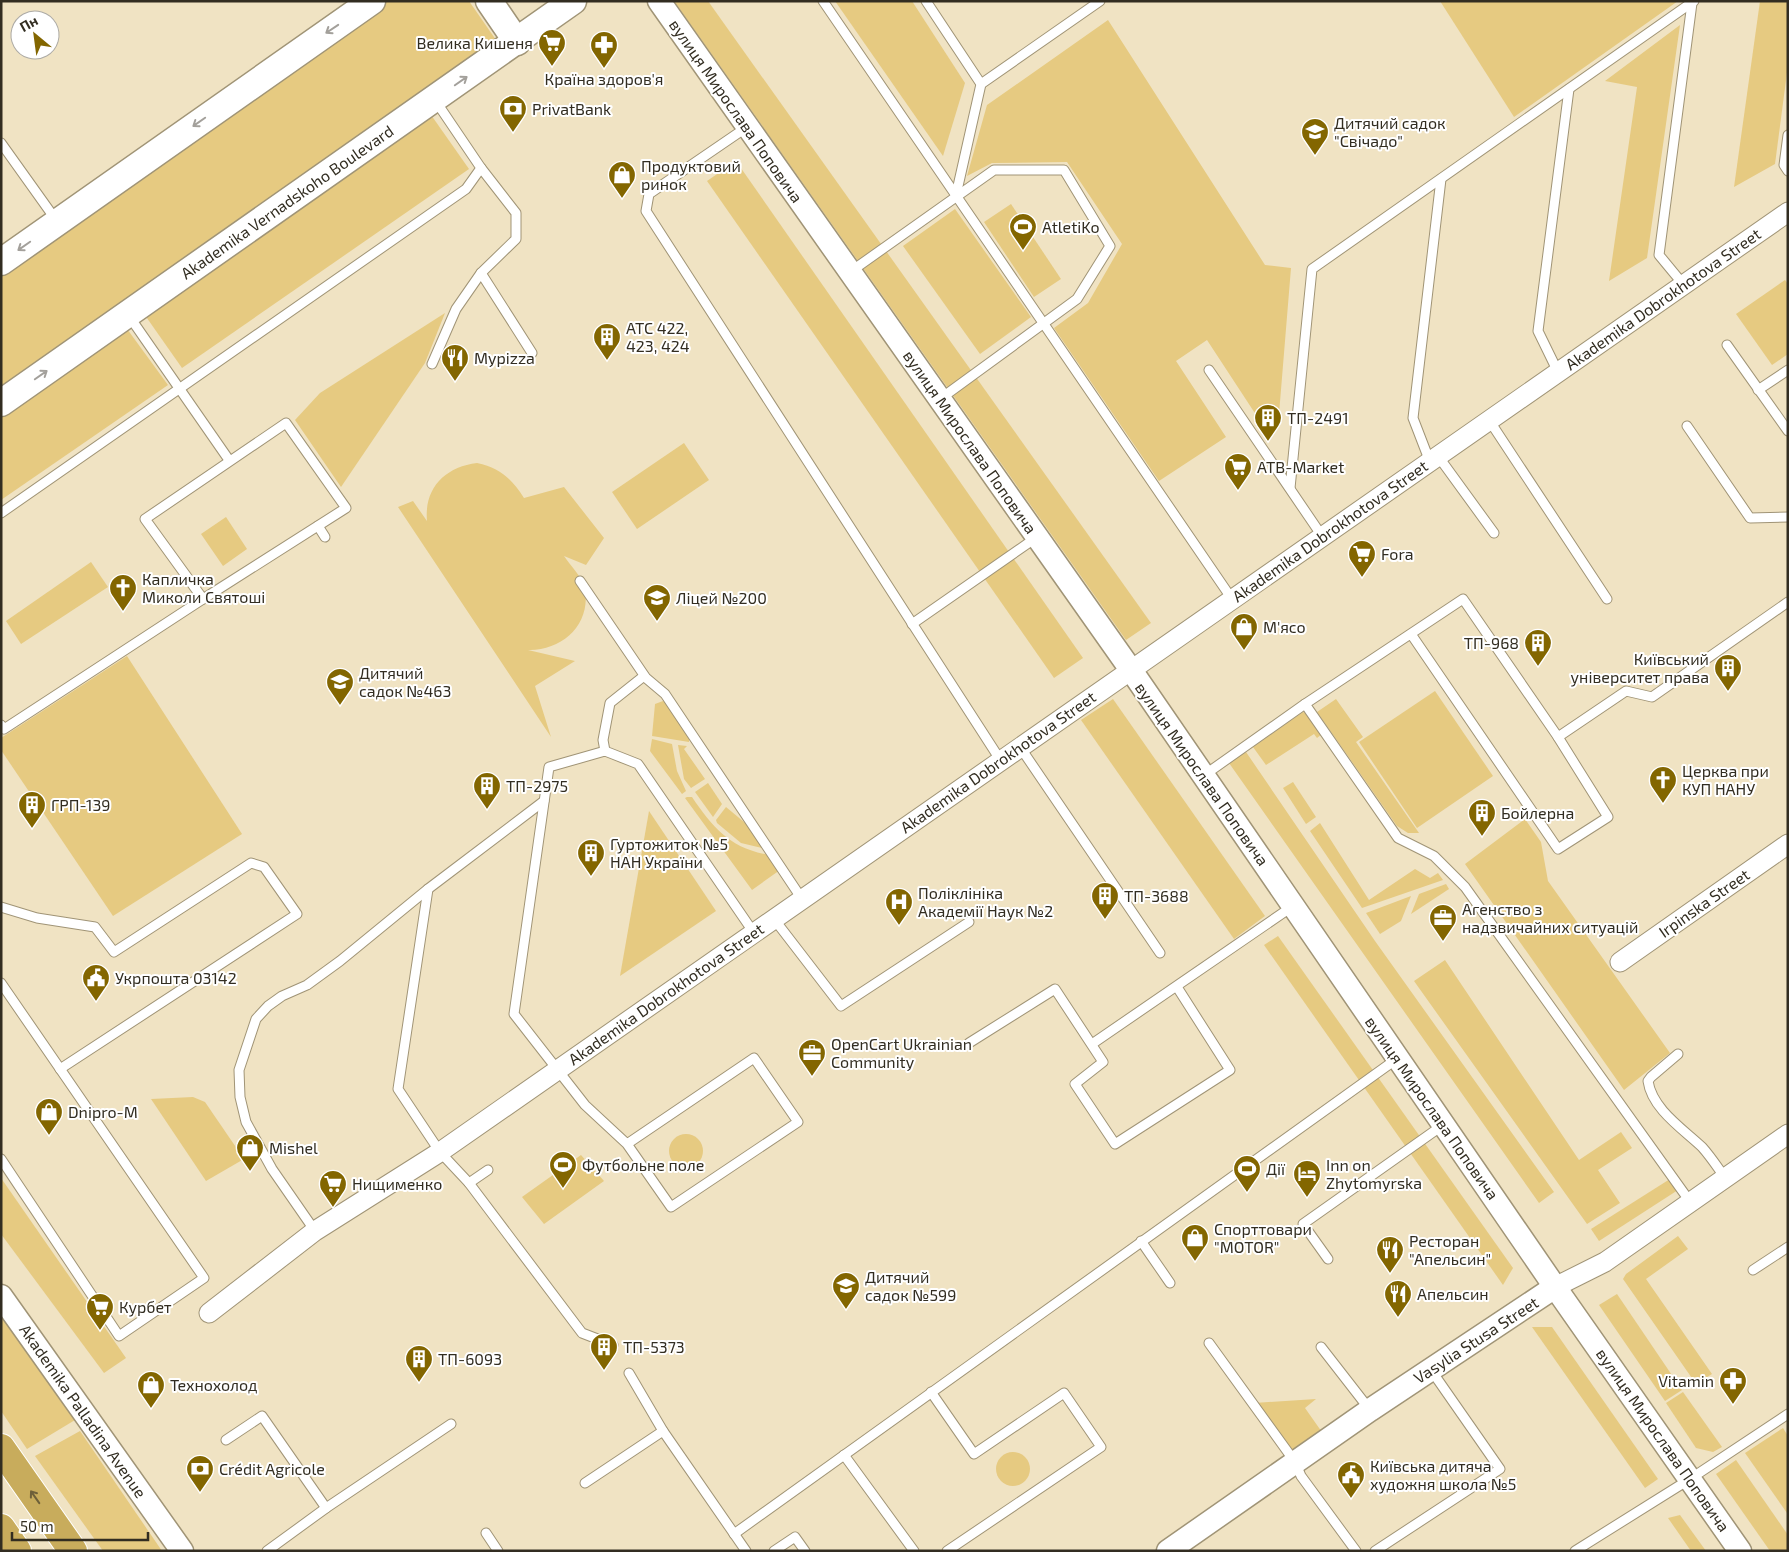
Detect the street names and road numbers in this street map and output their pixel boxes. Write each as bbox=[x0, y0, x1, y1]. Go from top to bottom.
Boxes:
street label: вулиця Мирослава Поповича bbox=[665, 15, 807, 207]
street label: Akademika Vernadskoho Boulevard bbox=[177, 121, 397, 283]
street label: Akademika Dobrokhotova Street bbox=[1561, 224, 1764, 374]
street label: вулиця Мирослава Поповича bbox=[899, 346, 1041, 538]
street label: Akademika Dobrokhotova Street bbox=[1228, 456, 1431, 606]
street label: вулиця Мирослава Поповича bbox=[1131, 678, 1273, 870]
street label: Akademika Dobrokhotova Street bbox=[896, 687, 1099, 837]
street label: Irpinska Street bbox=[1655, 864, 1753, 941]
street label: Akademika Dobrokhotova Street bbox=[564, 919, 767, 1069]
street label: вулиця Мирослава Поповича bbox=[1361, 1012, 1503, 1204]
street label: Vasylia Stusa Street bbox=[1410, 1292, 1542, 1387]
street label: Akademika Palladina Avenue bbox=[16, 1320, 151, 1501]
street label: вулиця Мирослава Поповича bbox=[1592, 1344, 1734, 1536]

